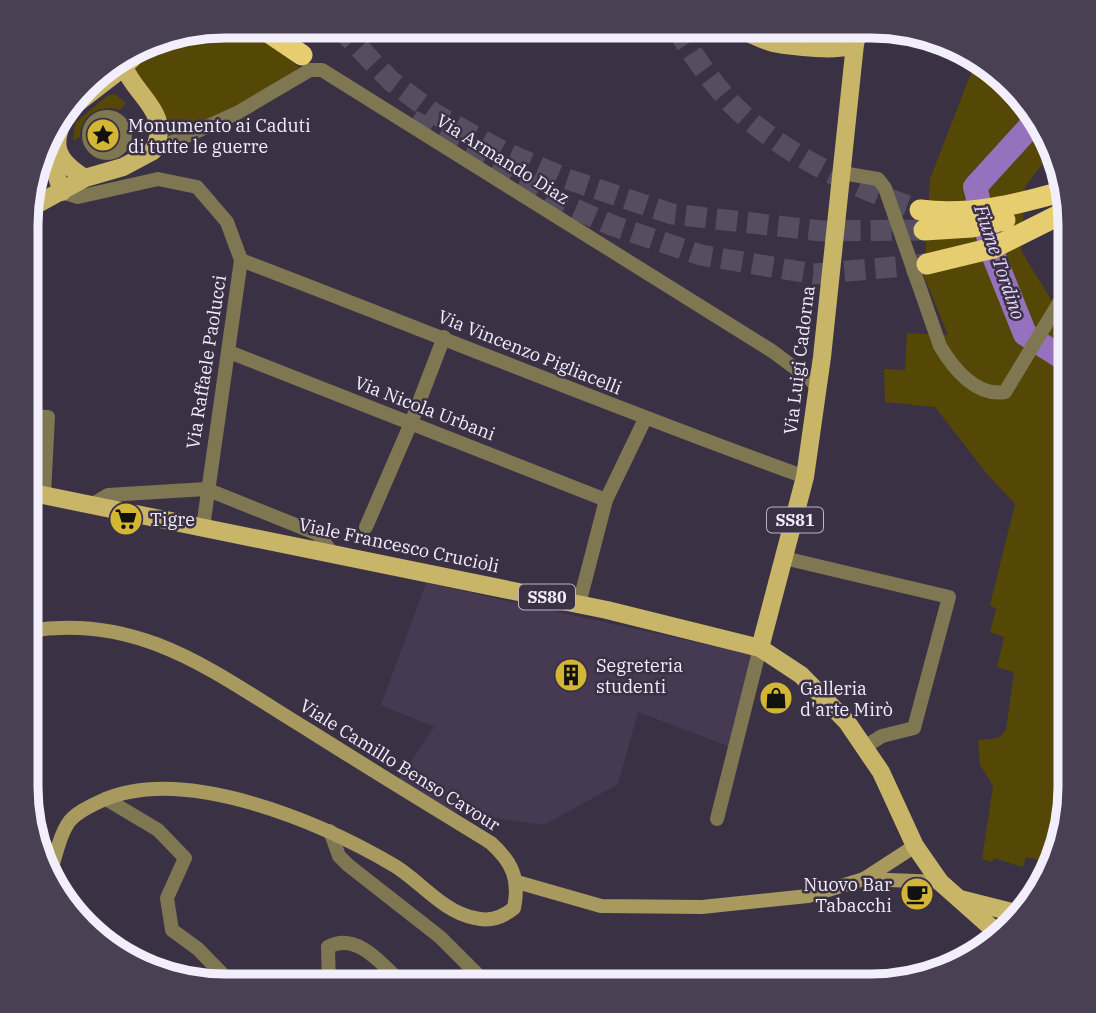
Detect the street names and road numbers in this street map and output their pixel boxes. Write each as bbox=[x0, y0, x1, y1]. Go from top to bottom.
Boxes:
street label: Via Armando Diaz bbox=[432, 109, 574, 209]
street label: Via Raffaele Paolucci bbox=[181, 273, 231, 451]
street label: Via Luigi Cadorna bbox=[778, 284, 820, 436]
street label: Via Vincenzo Pigliacelli bbox=[435, 305, 626, 400]
street label: Via Nicola Urbani bbox=[351, 371, 499, 446]
road number: SS81 bbox=[767, 508, 823, 533]
street label: Viale Francesco Crucioli bbox=[297, 512, 502, 578]
road number: SS80 bbox=[519, 584, 575, 610]
street label: Viale Camillo Benso Cavour bbox=[296, 694, 504, 836]

